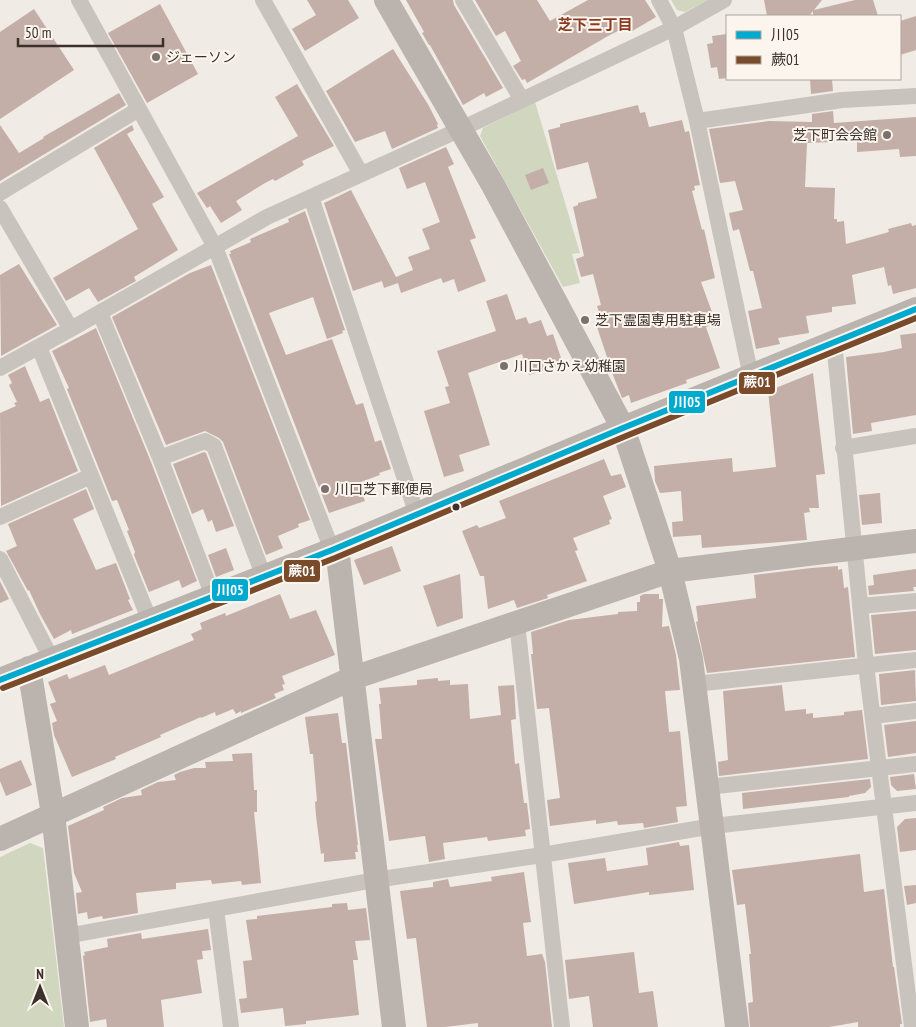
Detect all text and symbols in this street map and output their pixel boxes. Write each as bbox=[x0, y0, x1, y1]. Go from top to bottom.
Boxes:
scale bar bbox=[18, 15, 162, 47]
district label: 芝下三丁目 bbox=[557, 15, 633, 34]
legend bbox=[726, 15, 901, 80]
text: 50 m bbox=[25, 23, 51, 42]
text: 川05 bbox=[771, 25, 800, 44]
place label: ジェーソン bbox=[166, 48, 236, 66]
text: 蕨01 bbox=[771, 50, 800, 69]
marker: ジェーソン bbox=[150, 51, 162, 63]
place label: 芝下町会会館 bbox=[793, 126, 877, 144]
marker: 芝下町会会館 bbox=[881, 129, 893, 141]
place label: 芝下霊園専用駐車場 bbox=[595, 311, 721, 329]
marker: 芝下霊園専用駐車場 bbox=[579, 314, 591, 326]
place label: 川口さかえ幼稚園 bbox=[514, 357, 626, 375]
marker: 川口さかえ幼稚園 bbox=[498, 360, 510, 372]
line badge: 蕨01 bbox=[738, 371, 776, 395]
text: 蕨01 bbox=[743, 373, 771, 391]
line badge: 川05 bbox=[668, 390, 706, 414]
text: 川05 bbox=[673, 393, 701, 411]
place label: 川口芝下郵便局 bbox=[335, 480, 433, 498]
marker: 川口芝下郵便局 bbox=[319, 483, 331, 495]
unlabelled marker bbox=[451, 502, 461, 512]
line badge: 蕨01 bbox=[283, 559, 321, 583]
text: 蕨01 bbox=[288, 562, 316, 580]
line badge: 川05 bbox=[211, 578, 249, 602]
text: 川05 bbox=[216, 581, 244, 599]
north arrow bbox=[15, 962, 65, 1012]
text: N bbox=[36, 965, 44, 983]

